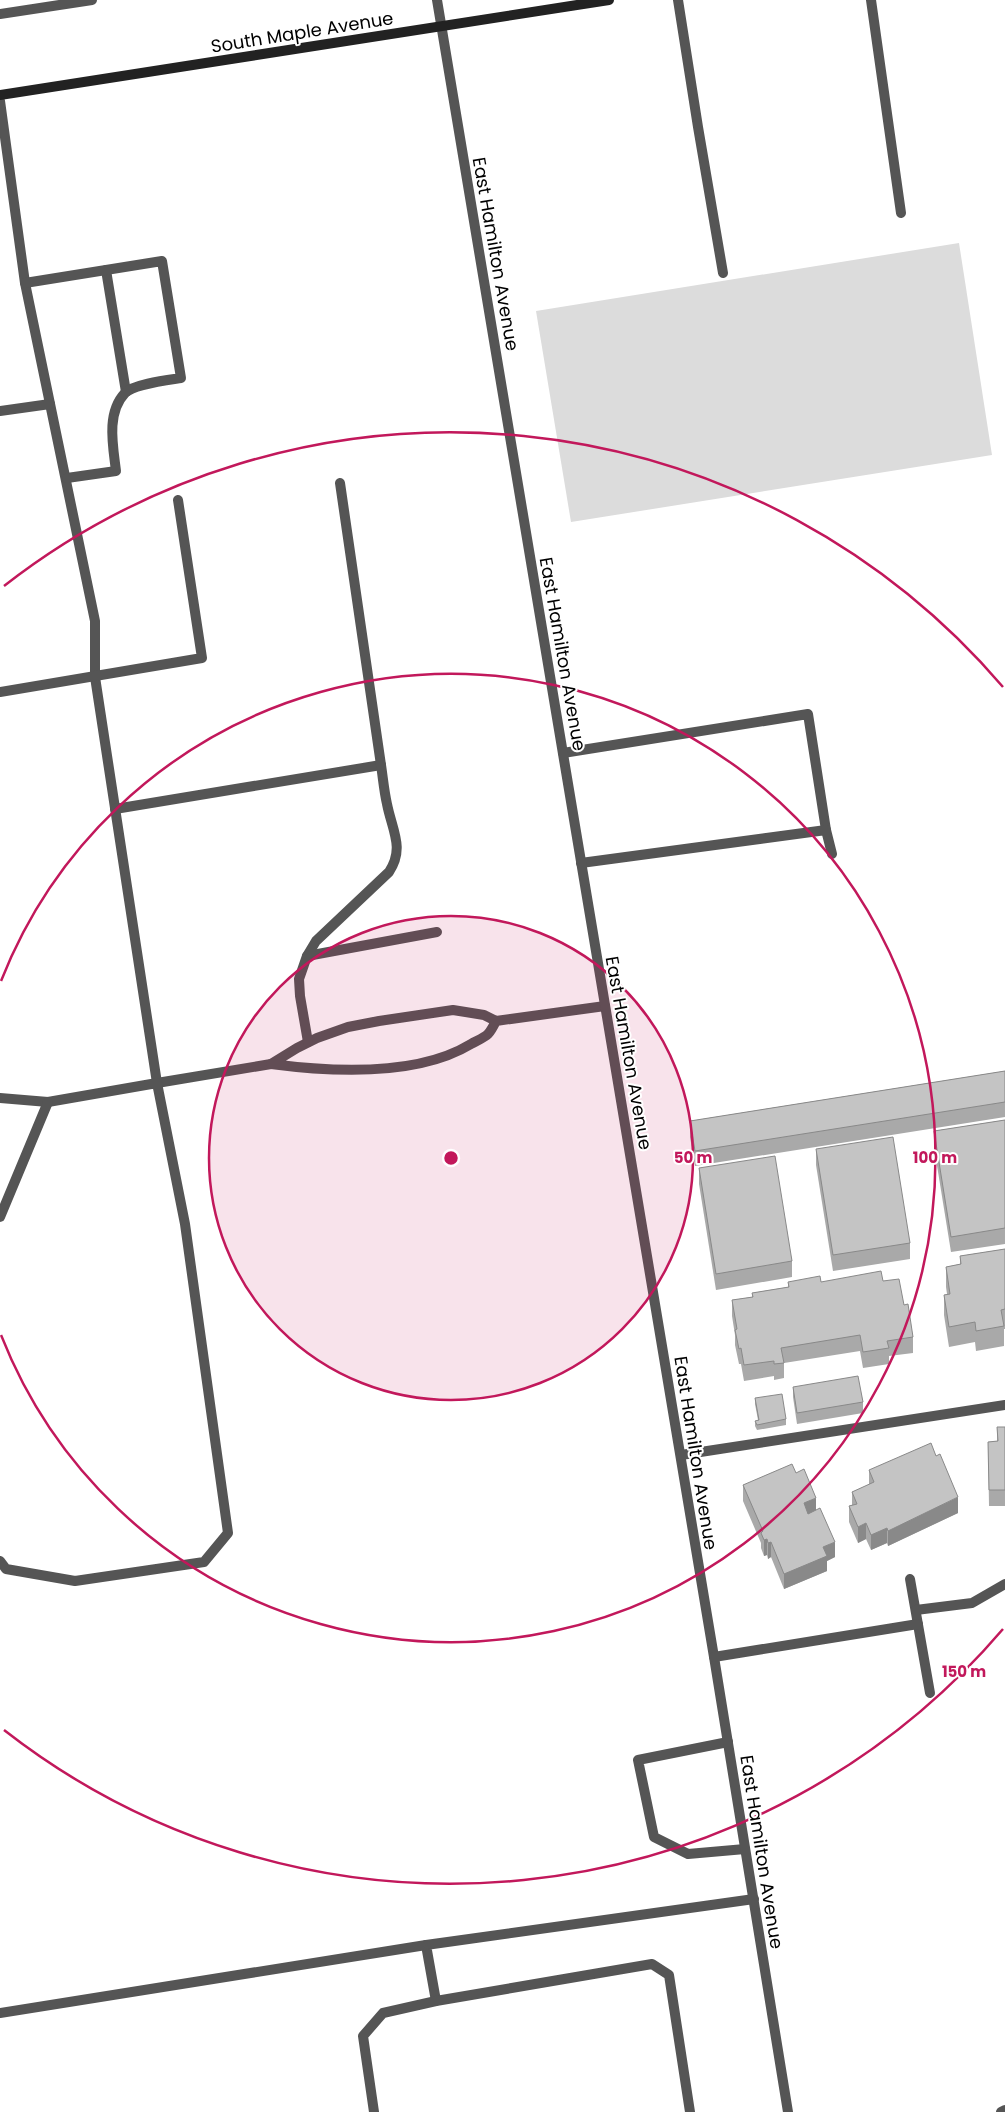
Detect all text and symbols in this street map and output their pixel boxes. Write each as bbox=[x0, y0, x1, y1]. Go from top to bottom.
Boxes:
street label: South Maple Avenue bbox=[209, 5, 395, 59]
street label: East Hamilton Avenue bbox=[467, 155, 525, 353]
street label: East Hamilton Avenue bbox=[534, 555, 592, 753]
street label: East Hamilton Avenue bbox=[600, 954, 658, 1152]
text: 50 m bbox=[674, 1147, 712, 1168]
text: 100 m bbox=[913, 1147, 957, 1168]
centre of rings bbox=[442, 1149, 460, 1167]
street label: East Hamilton Avenue bbox=[668, 1354, 724, 1552]
text: 150 m bbox=[942, 1661, 986, 1682]
street label: East Hamilton Avenue bbox=[734, 1753, 790, 1951]

